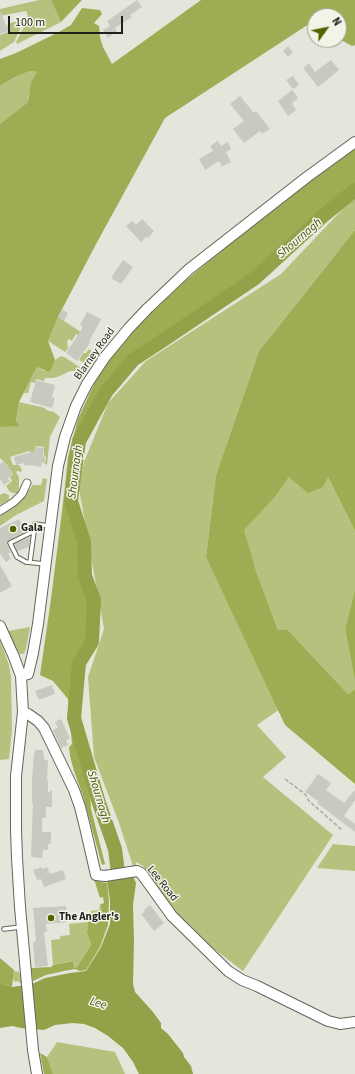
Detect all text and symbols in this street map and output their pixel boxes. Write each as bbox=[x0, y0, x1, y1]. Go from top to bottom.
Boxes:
scale bar bbox=[10, 8, 125, 34]
north arrow bbox=[307, 8, 347, 48]
text: 100 m bbox=[15, 14, 45, 31]
text: N bbox=[328, 15, 345, 29]
water label: Shournagh bbox=[275, 216, 325, 262]
street label: Blarney Road bbox=[72, 325, 118, 383]
water label: Shournagh bbox=[66, 444, 86, 500]
place label: Gala bbox=[21, 522, 43, 536]
marker: Gala bbox=[8, 524, 18, 534]
water label: Shournagh bbox=[83, 769, 113, 825]
street label: Lee Road bbox=[144, 864, 180, 904]
place label: The Angler's bbox=[59, 911, 119, 925]
marker: The Angler's bbox=[46, 913, 56, 923]
water label: Lee bbox=[88, 995, 108, 1013]

